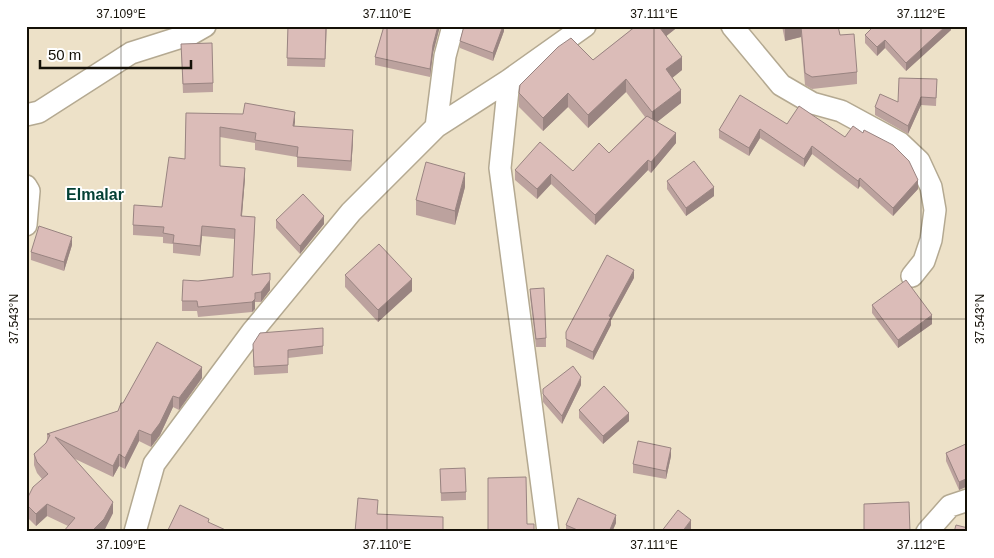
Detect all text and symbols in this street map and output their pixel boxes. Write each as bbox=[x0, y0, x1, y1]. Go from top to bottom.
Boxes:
text: 37.109°E bbox=[96, 7, 146, 21]
text: 37.110°E bbox=[363, 7, 411, 21]
text: 37.111°E bbox=[630, 7, 678, 21]
text: 37.112°E bbox=[897, 7, 945, 21]
scale bar bbox=[40, 38, 191, 70]
text: 50 m bbox=[48, 46, 81, 63]
district label: Elmalar bbox=[66, 186, 124, 203]
text: 37.543°N bbox=[7, 294, 21, 344]
text: 37.543°N bbox=[973, 294, 987, 344]
text: 37.109°E bbox=[96, 538, 146, 552]
text: 37.110°E bbox=[363, 538, 411, 552]
text: 37.111°E bbox=[630, 538, 678, 552]
text: 37.112°E bbox=[897, 538, 945, 552]

